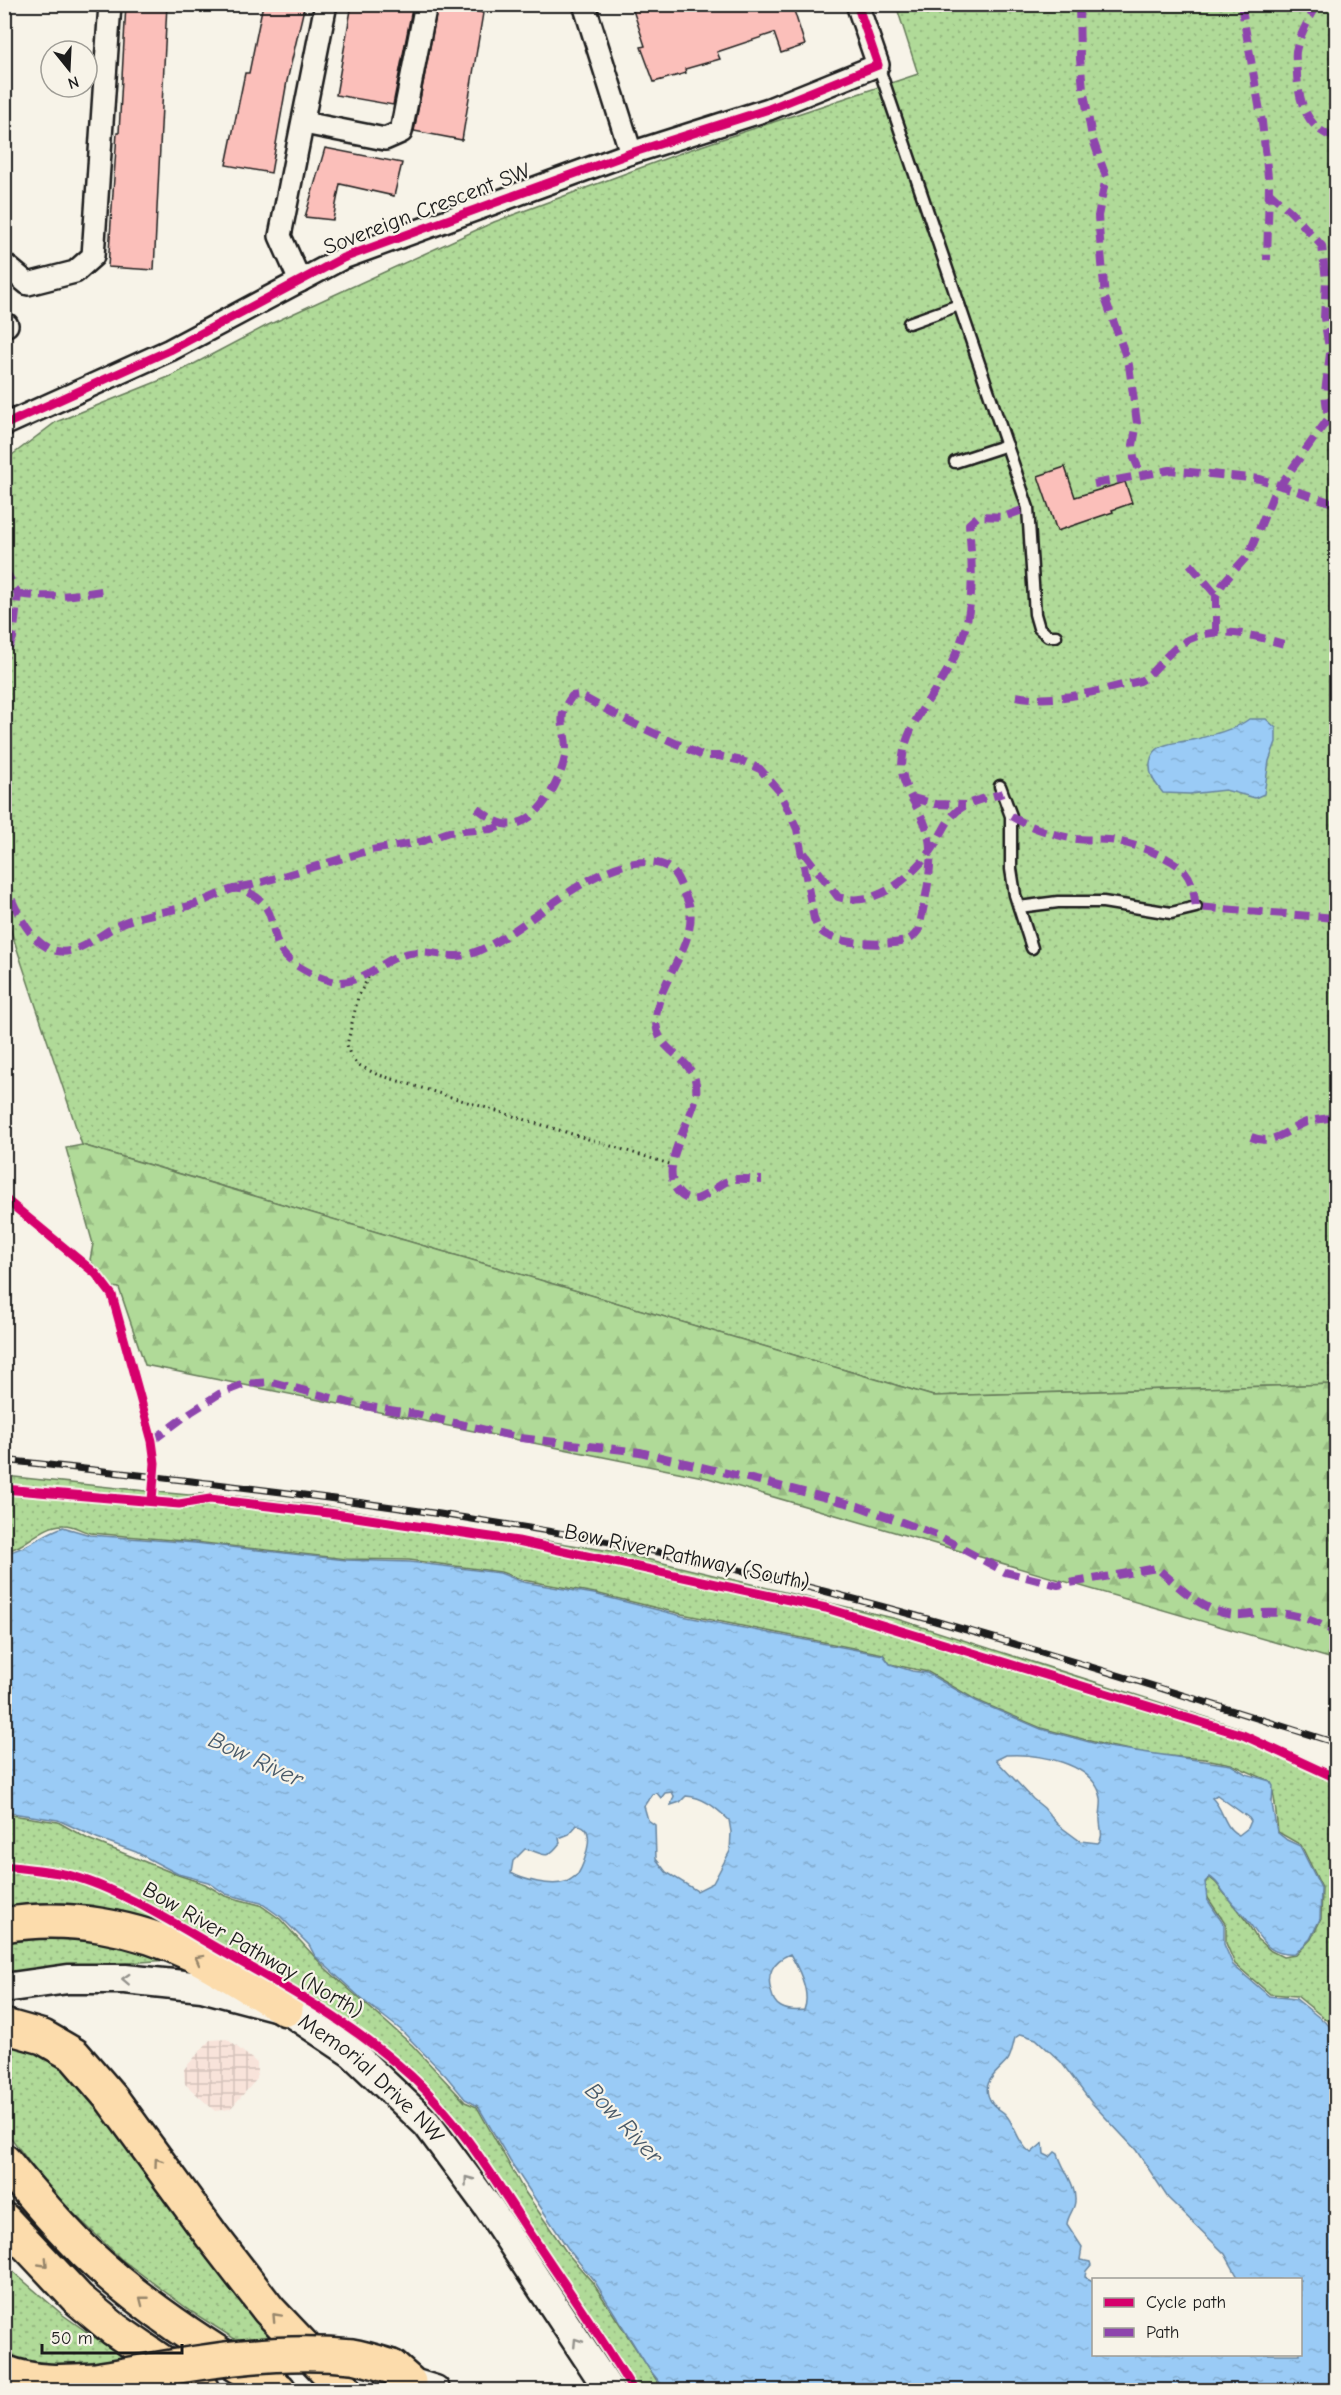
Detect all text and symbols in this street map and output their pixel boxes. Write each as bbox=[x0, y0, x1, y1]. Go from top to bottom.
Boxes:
north arrow bbox=[39, 39, 99, 99]
text: N bbox=[66, 72, 81, 92]
street label: Sovereign Crescent SW bbox=[320, 158, 534, 260]
street label: Bow River Pathway (South) bbox=[562, 1518, 812, 1596]
water label: Bow River bbox=[204, 1725, 309, 1794]
street label: Bow River Pathway (North) bbox=[138, 1876, 368, 2024]
one-way arrow bbox=[195, 1954, 205, 1966]
one-way arrow bbox=[121, 1973, 130, 1986]
street label: Memorial Drive NW bbox=[293, 2008, 449, 2148]
water label: Bow River bbox=[579, 2076, 670, 2171]
one-way arrow bbox=[154, 2157, 165, 2168]
one-way arrow bbox=[464, 2176, 475, 2187]
one-way arrow bbox=[36, 2256, 47, 2267]
legend bbox=[1092, 2278, 1302, 2356]
text: Cycle path bbox=[1146, 2292, 1226, 2313]
one-way arrow bbox=[138, 2296, 149, 2307]
one-way arrow bbox=[272, 2313, 283, 2324]
scale bar bbox=[42, 2317, 182, 2355]
text: Path bbox=[1146, 2322, 1179, 2343]
text: 50 m bbox=[51, 2328, 93, 2349]
one-way arrow bbox=[573, 2337, 584, 2348]

